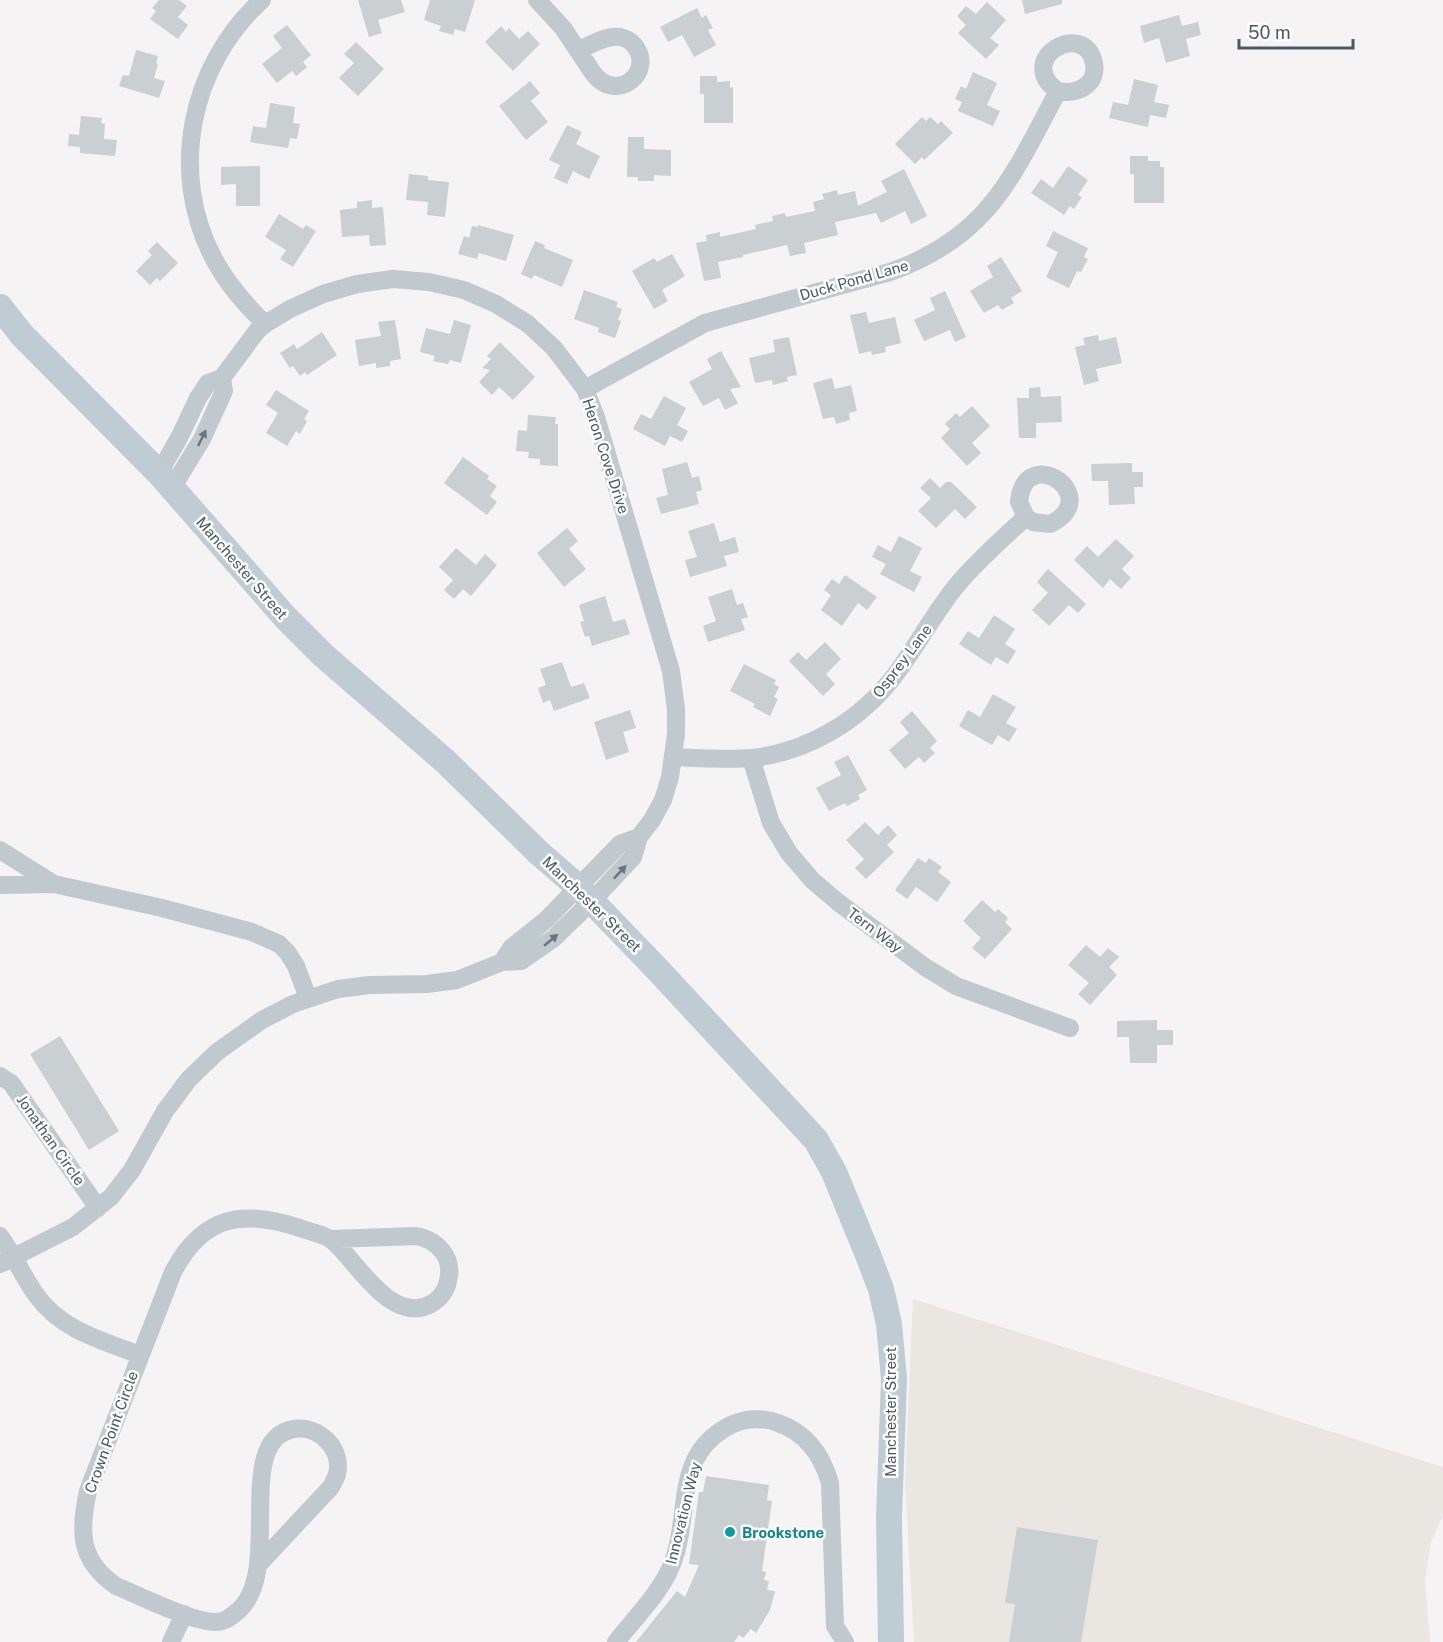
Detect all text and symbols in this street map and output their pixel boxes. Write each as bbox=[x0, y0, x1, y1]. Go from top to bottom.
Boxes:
scale bar bbox=[1239, 12, 1353, 50]
text: 50 m bbox=[1248, 22, 1291, 43]
street label: Duck Pond Lane bbox=[798, 256, 910, 304]
street label: Heron Cove Drive bbox=[579, 396, 633, 516]
one-way arrow bbox=[198, 429, 207, 446]
street label: Manchester Street bbox=[193, 513, 291, 623]
street label: Osprey Lane bbox=[869, 621, 935, 701]
street label: Manchester Street bbox=[539, 853, 645, 955]
one-way arrow bbox=[613, 864, 627, 879]
street label: Tern Way bbox=[844, 904, 906, 956]
one-way arrow bbox=[544, 934, 559, 946]
street label: Jonathan Circle bbox=[13, 1091, 89, 1189]
street label: Manchester Street bbox=[882, 1347, 899, 1477]
street label: Crown Point Circle bbox=[81, 1369, 141, 1495]
street label: Innovation Way bbox=[662, 1460, 704, 1566]
place label: Brookstone bbox=[742, 1524, 824, 1541]
marker: Brookstone bbox=[723, 1525, 737, 1539]

